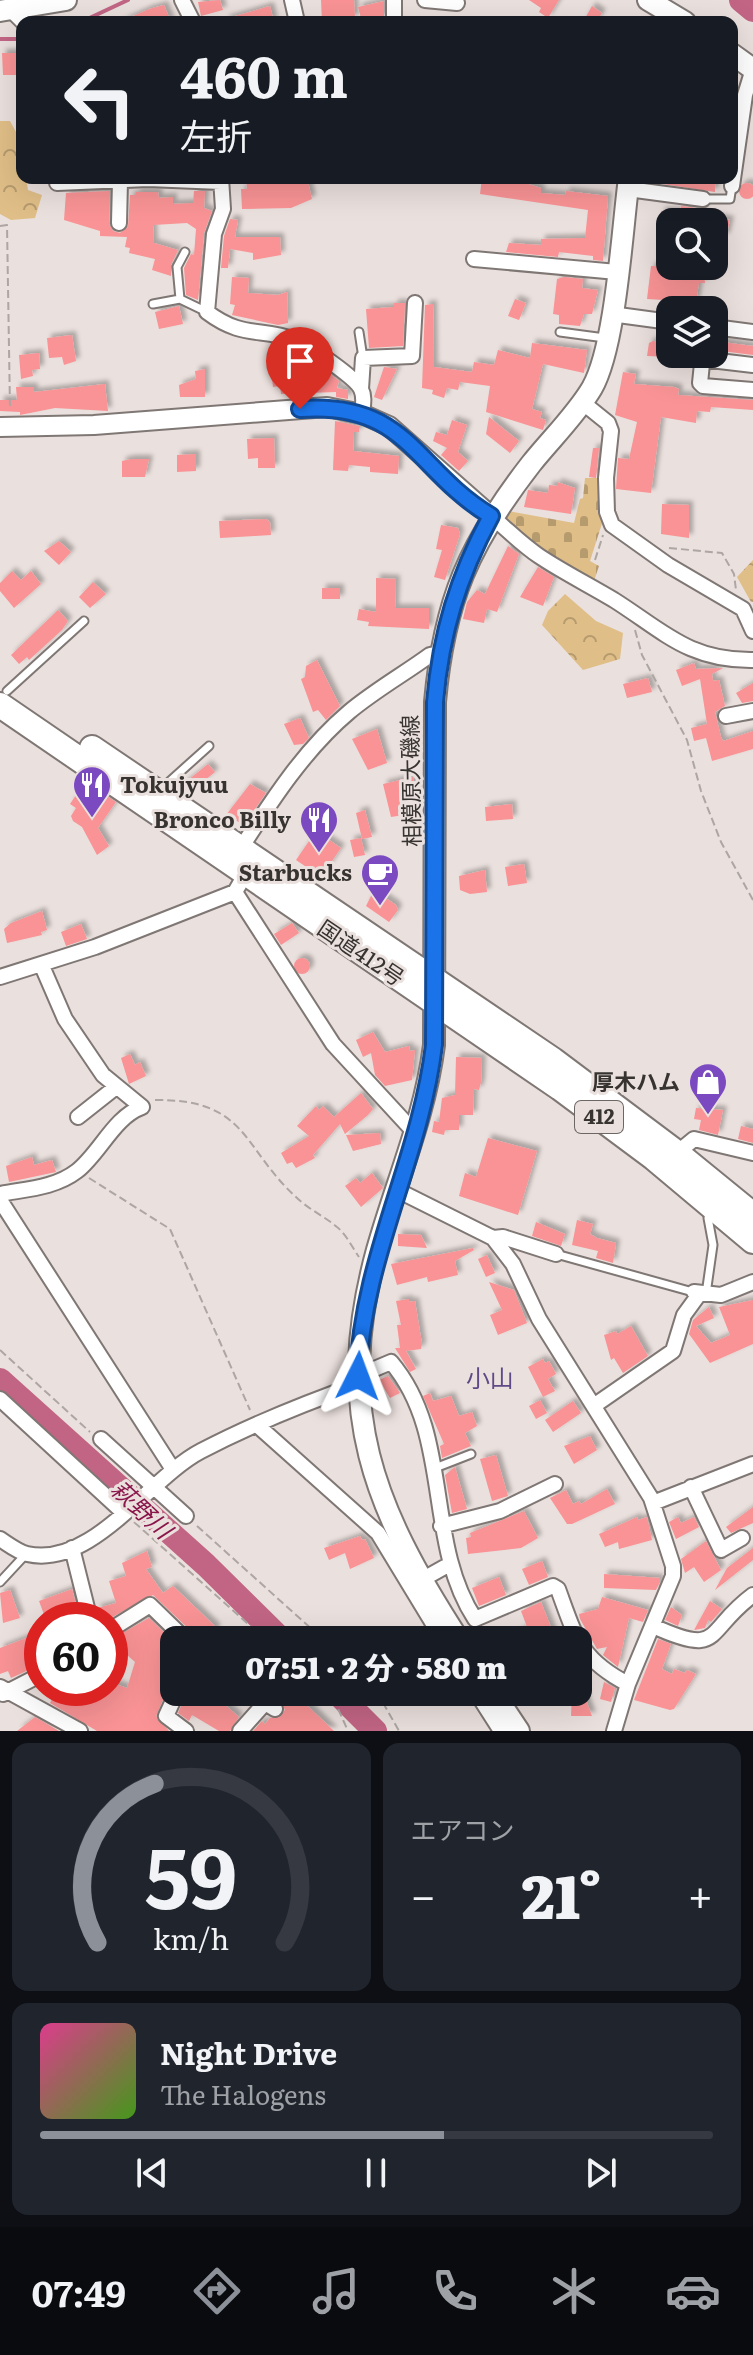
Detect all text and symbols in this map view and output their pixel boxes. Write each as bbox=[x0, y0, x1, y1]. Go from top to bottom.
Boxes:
text: 460 m bbox=[180, 32, 348, 115]
icon: left bbox=[48, 48, 152, 152]
text: 左折 bbox=[180, 108, 252, 161]
map controls bbox=[656, 208, 728, 368]
button: search bbox=[656, 208, 728, 280]
button: layers bbox=[656, 296, 728, 368]
pin bbox=[266, 327, 334, 409]
icon: arrive bbox=[278, 339, 322, 383]
street label: 相模原大磯線 bbox=[392, 715, 427, 847]
restaurant icon: Tokujyuu bbox=[71, 764, 113, 819]
place label: Tokujyuu bbox=[120, 767, 228, 800]
restaurant icon: Bronco Billy bbox=[298, 799, 340, 854]
place label: Bronco Billy bbox=[153, 802, 292, 835]
cafe icon: Starbucks bbox=[359, 852, 401, 907]
place label: Starbucks bbox=[239, 855, 352, 888]
street label: 国道412号 bbox=[312, 911, 412, 993]
shop icon: 厚木ハム bbox=[687, 1061, 729, 1116]
place label: 厚木ハム bbox=[592, 1064, 680, 1097]
road number: 412 bbox=[575, 1101, 623, 1133]
position arrow bbox=[316, 1334, 400, 1418]
district label: 小山 bbox=[466, 1359, 514, 1394]
water label: 萩野川 bbox=[104, 1471, 183, 1548]
speed limit sign: 60 bbox=[24, 1602, 128, 1706]
text: 07:51 · 2 分 · 580 m bbox=[245, 1644, 507, 1688]
text: エアコン bbox=[411, 1809, 515, 1848]
text: 59 bbox=[145, 1811, 237, 1935]
text: 21° bbox=[522, 1848, 602, 1937]
text: − bbox=[411, 1860, 436, 1926]
text: + bbox=[687, 1860, 713, 1926]
text: km/h bbox=[153, 1916, 229, 1959]
text: Night Drive bbox=[160, 2030, 337, 2074]
text: The Halogens bbox=[160, 2074, 326, 2113]
icon: previous bbox=[130, 2151, 174, 2195]
icon: pause bbox=[354, 2151, 398, 2195]
icon: next bbox=[579, 2151, 623, 2195]
icon: directions bbox=[189, 2263, 245, 2319]
icon: music bbox=[308, 2263, 364, 2319]
icon: phone bbox=[427, 2263, 483, 2319]
icon: climate bbox=[546, 2263, 602, 2319]
icon: car bbox=[665, 2263, 721, 2319]
text: 07:49 bbox=[32, 2265, 126, 2318]

